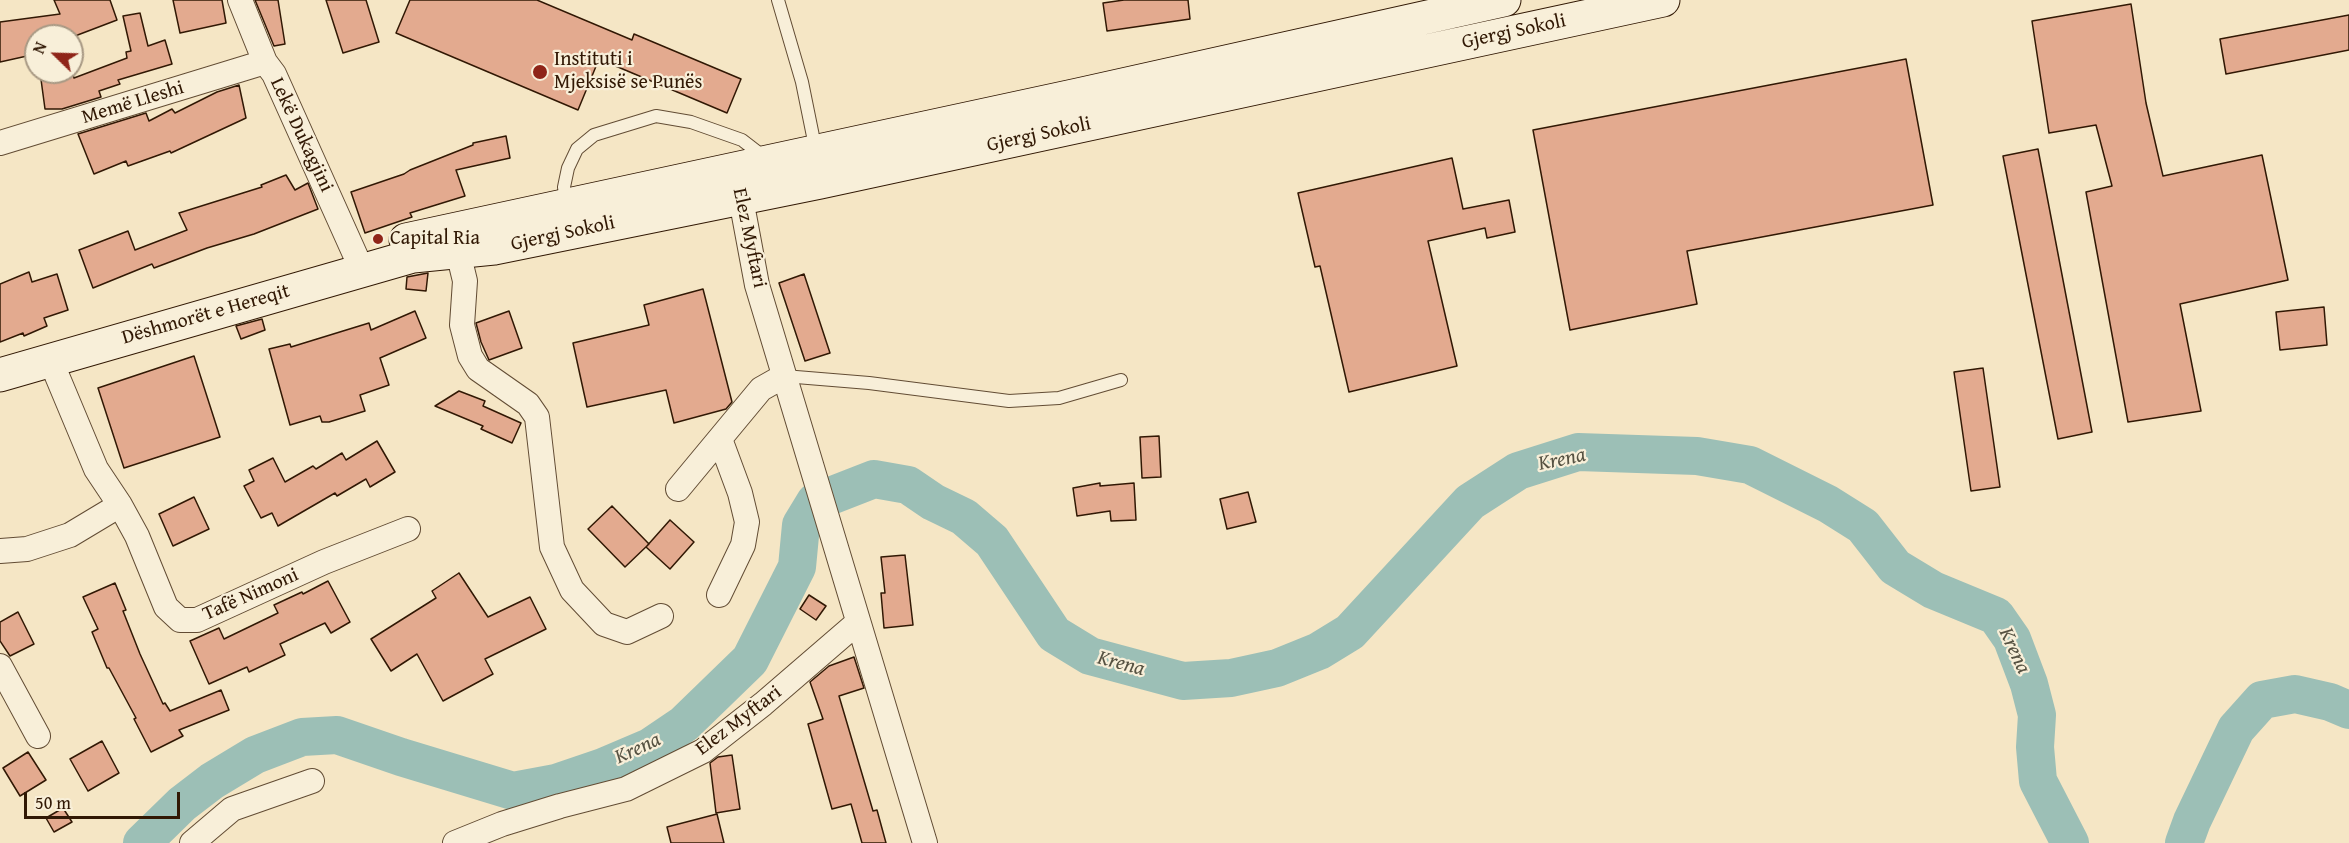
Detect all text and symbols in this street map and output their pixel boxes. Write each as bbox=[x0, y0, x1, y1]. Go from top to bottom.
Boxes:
street label: Gjergj Sokoli bbox=[1460, 9, 1568, 55]
north arrow bbox=[24, 24, 84, 84]
text: N bbox=[26, 38, 52, 57]
place label: Instituti i Mjeksisë se Punës bbox=[554, 48, 702, 95]
marker: Instituti i Mjeksisë se Punës bbox=[531, 63, 549, 81]
street label: Lekë Dukagjini bbox=[264, 74, 338, 196]
street label: Memë Lleshi bbox=[79, 76, 187, 130]
street label: Gjergj Sokoli bbox=[985, 112, 1093, 158]
street label: Elez Myftari bbox=[727, 186, 771, 290]
street label: Gjergj Sokoli bbox=[509, 211, 617, 257]
place label: Capital Ria bbox=[390, 227, 480, 251]
marker: Capital Ria bbox=[371, 232, 385, 246]
street label: Dëshmorët e Hereqit bbox=[119, 280, 293, 350]
water label: Krena bbox=[1536, 443, 1588, 477]
street label: Tafë Nimoni bbox=[199, 563, 303, 627]
water label: Krena bbox=[1992, 624, 2036, 678]
water label: Krena bbox=[1095, 646, 1147, 682]
street label: Elez Myftari bbox=[691, 681, 787, 761]
water label: Krena bbox=[611, 727, 665, 771]
scale bar bbox=[27, 780, 183, 818]
text: 50 m bbox=[35, 789, 71, 816]

